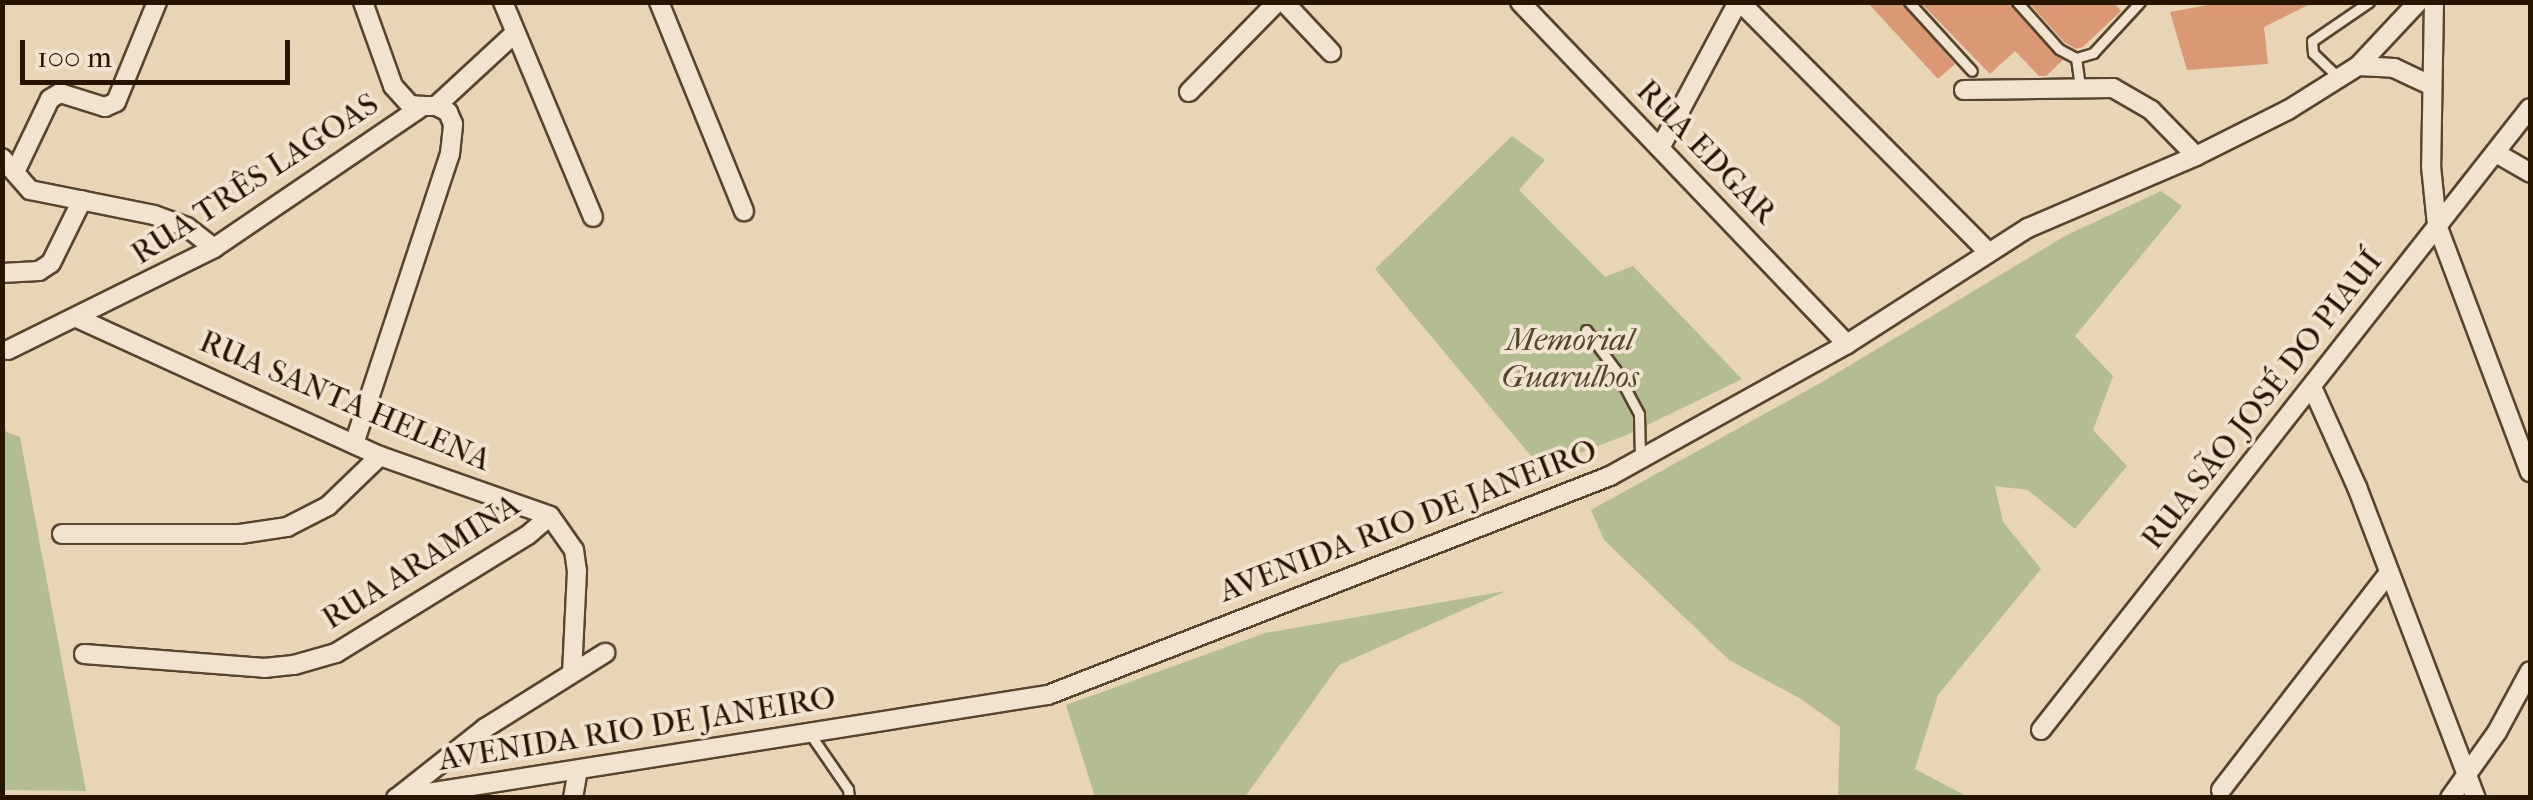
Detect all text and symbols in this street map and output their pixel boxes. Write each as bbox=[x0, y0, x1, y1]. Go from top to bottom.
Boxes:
scale bar bbox=[25, 20, 295, 82]
text: 100 m bbox=[37, 40, 112, 75]
street label: RUA EDGAR bbox=[1628, 72, 1784, 232]
street label: RUA TRÊS LAGOAS bbox=[124, 85, 386, 273]
street label: RUA SÃO JOSÉ DO PIAUÍ bbox=[2133, 243, 2391, 557]
street label: RUA SANTA HELENA bbox=[194, 322, 496, 480]
park label: Memorial Guarulhos bbox=[1501, 322, 1639, 397]
street label: AVENIDA RIO DE JANEIRO bbox=[1214, 431, 1602, 611]
street label: RUA ARAMINA bbox=[315, 486, 527, 638]
street label: AVENIDA RIO DE JANEIRO bbox=[436, 679, 838, 779]

